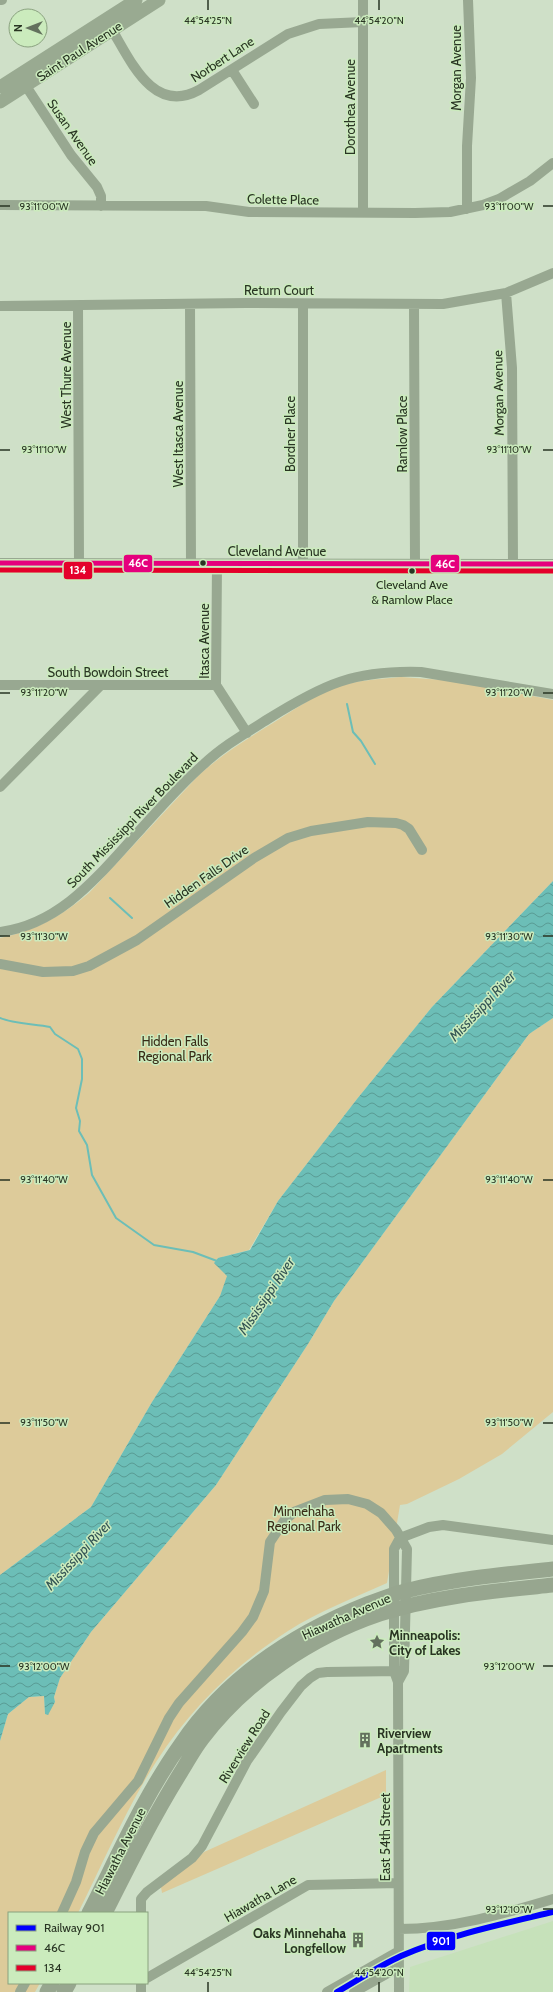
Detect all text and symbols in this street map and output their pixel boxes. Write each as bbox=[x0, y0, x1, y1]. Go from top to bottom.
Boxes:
north arrow bbox=[8, 8, 48, 48]
text: 44°54'25"N bbox=[184, 14, 232, 27]
text: 44°54'20"N bbox=[354, 14, 404, 27]
street label: Saint Paul Avenue bbox=[33, 17, 125, 85]
text: N bbox=[11, 24, 25, 32]
street label: Morgan Avenue bbox=[448, 25, 464, 111]
street label: Norbert Lane bbox=[187, 32, 257, 85]
street label: Dorothea Avenue bbox=[342, 59, 358, 155]
street label: Susan Avenue bbox=[44, 96, 102, 169]
street label: Colette Place bbox=[247, 190, 320, 208]
text: 93°11'00"W bbox=[20, 200, 69, 213]
text: 93°11'00"W bbox=[485, 200, 534, 213]
street label: Return Court bbox=[244, 282, 315, 298]
street label: West Thure Avenue bbox=[58, 321, 74, 428]
street label: Morgan Avenue bbox=[489, 350, 507, 436]
street label: West Itasca Avenue bbox=[170, 380, 186, 487]
street label: Ramlow Place bbox=[394, 395, 410, 473]
street label: Bordner Place bbox=[282, 396, 298, 472]
text: 93°11'10"W bbox=[21, 443, 67, 456]
text: 93°11'10"W bbox=[486, 443, 532, 456]
street label: Cleveland Avenue bbox=[228, 543, 327, 559]
line badge: 46C bbox=[123, 554, 153, 573]
line badge: 46C bbox=[430, 554, 460, 573]
text: 46C bbox=[128, 556, 148, 570]
text: 46C bbox=[435, 557, 455, 571]
unlabelled marker bbox=[198, 558, 208, 568]
line badge: 134 bbox=[63, 561, 93, 580]
text: 134 bbox=[70, 563, 87, 577]
marker: Cleveland Ave & Ramlow Place bbox=[407, 566, 417, 576]
place label: Cleveland Ave & Ramlow Place bbox=[371, 577, 453, 607]
street label: Itasca Avenue bbox=[196, 603, 212, 679]
street label: South Bowdoin Street bbox=[48, 664, 169, 680]
text: 93°11'20"W bbox=[20, 686, 68, 699]
text: 93°11'20"W bbox=[485, 686, 533, 699]
street label: South Mississippi River Boulevard bbox=[63, 749, 201, 891]
street label: Hidden Falls Drive bbox=[161, 841, 251, 911]
text: 93°11'30"W bbox=[20, 930, 68, 943]
text: 93°11'30"W bbox=[485, 930, 533, 943]
water label: Mississippi River bbox=[444, 967, 519, 1046]
park label: Hidden Falls Regional Park bbox=[138, 1033, 212, 1064]
text: 93°11'40"W bbox=[20, 1173, 68, 1186]
text: 93°11'40"W bbox=[485, 1173, 533, 1186]
water label: Mississippi River bbox=[233, 1253, 299, 1339]
text: 93°11'50"W bbox=[20, 1416, 68, 1429]
text: 93°11'50"W bbox=[485, 1416, 533, 1429]
park label: Minnehaha Regional Park bbox=[267, 1503, 341, 1534]
water label: Mississippi River bbox=[40, 1516, 115, 1595]
street label: Hiawatha Avenue bbox=[299, 1589, 393, 1643]
place label: Minneapolis: City of Lakes bbox=[389, 1627, 461, 1658]
place icon: Minneapolis: City of Lakes bbox=[368, 1633, 386, 1651]
text: 93°12'00"W bbox=[19, 1660, 70, 1673]
text: 93°12'00"W bbox=[484, 1660, 535, 1673]
street label: Riverview Road bbox=[215, 1706, 273, 1786]
place label: Riverview Apartments bbox=[377, 1725, 443, 1756]
building icon: Riverview Apartments bbox=[356, 1731, 374, 1749]
street label: East 54th Street bbox=[377, 1792, 393, 1881]
street label: Hiawatha Avenue bbox=[91, 1805, 149, 1897]
street label: Hiawatha Lane bbox=[221, 1871, 299, 1925]
text: 93°12'10"W bbox=[485, 1903, 533, 1916]
legend bbox=[8, 1912, 148, 1984]
text: Railway 901 bbox=[44, 1920, 104, 1935]
place label: Oaks Minnehaha Longfellow bbox=[253, 1925, 347, 1956]
building icon: Oaks Minnehaha Longfellow bbox=[349, 1931, 367, 1949]
line badge: 901 bbox=[426, 1931, 456, 1951]
text: 901 bbox=[432, 1934, 450, 1948]
text: 46C bbox=[44, 1940, 65, 1955]
text: 134 bbox=[44, 1960, 61, 1975]
text: 44°54'25"N bbox=[184, 1966, 232, 1979]
text: 44°54'20"N bbox=[354, 1966, 404, 1979]

